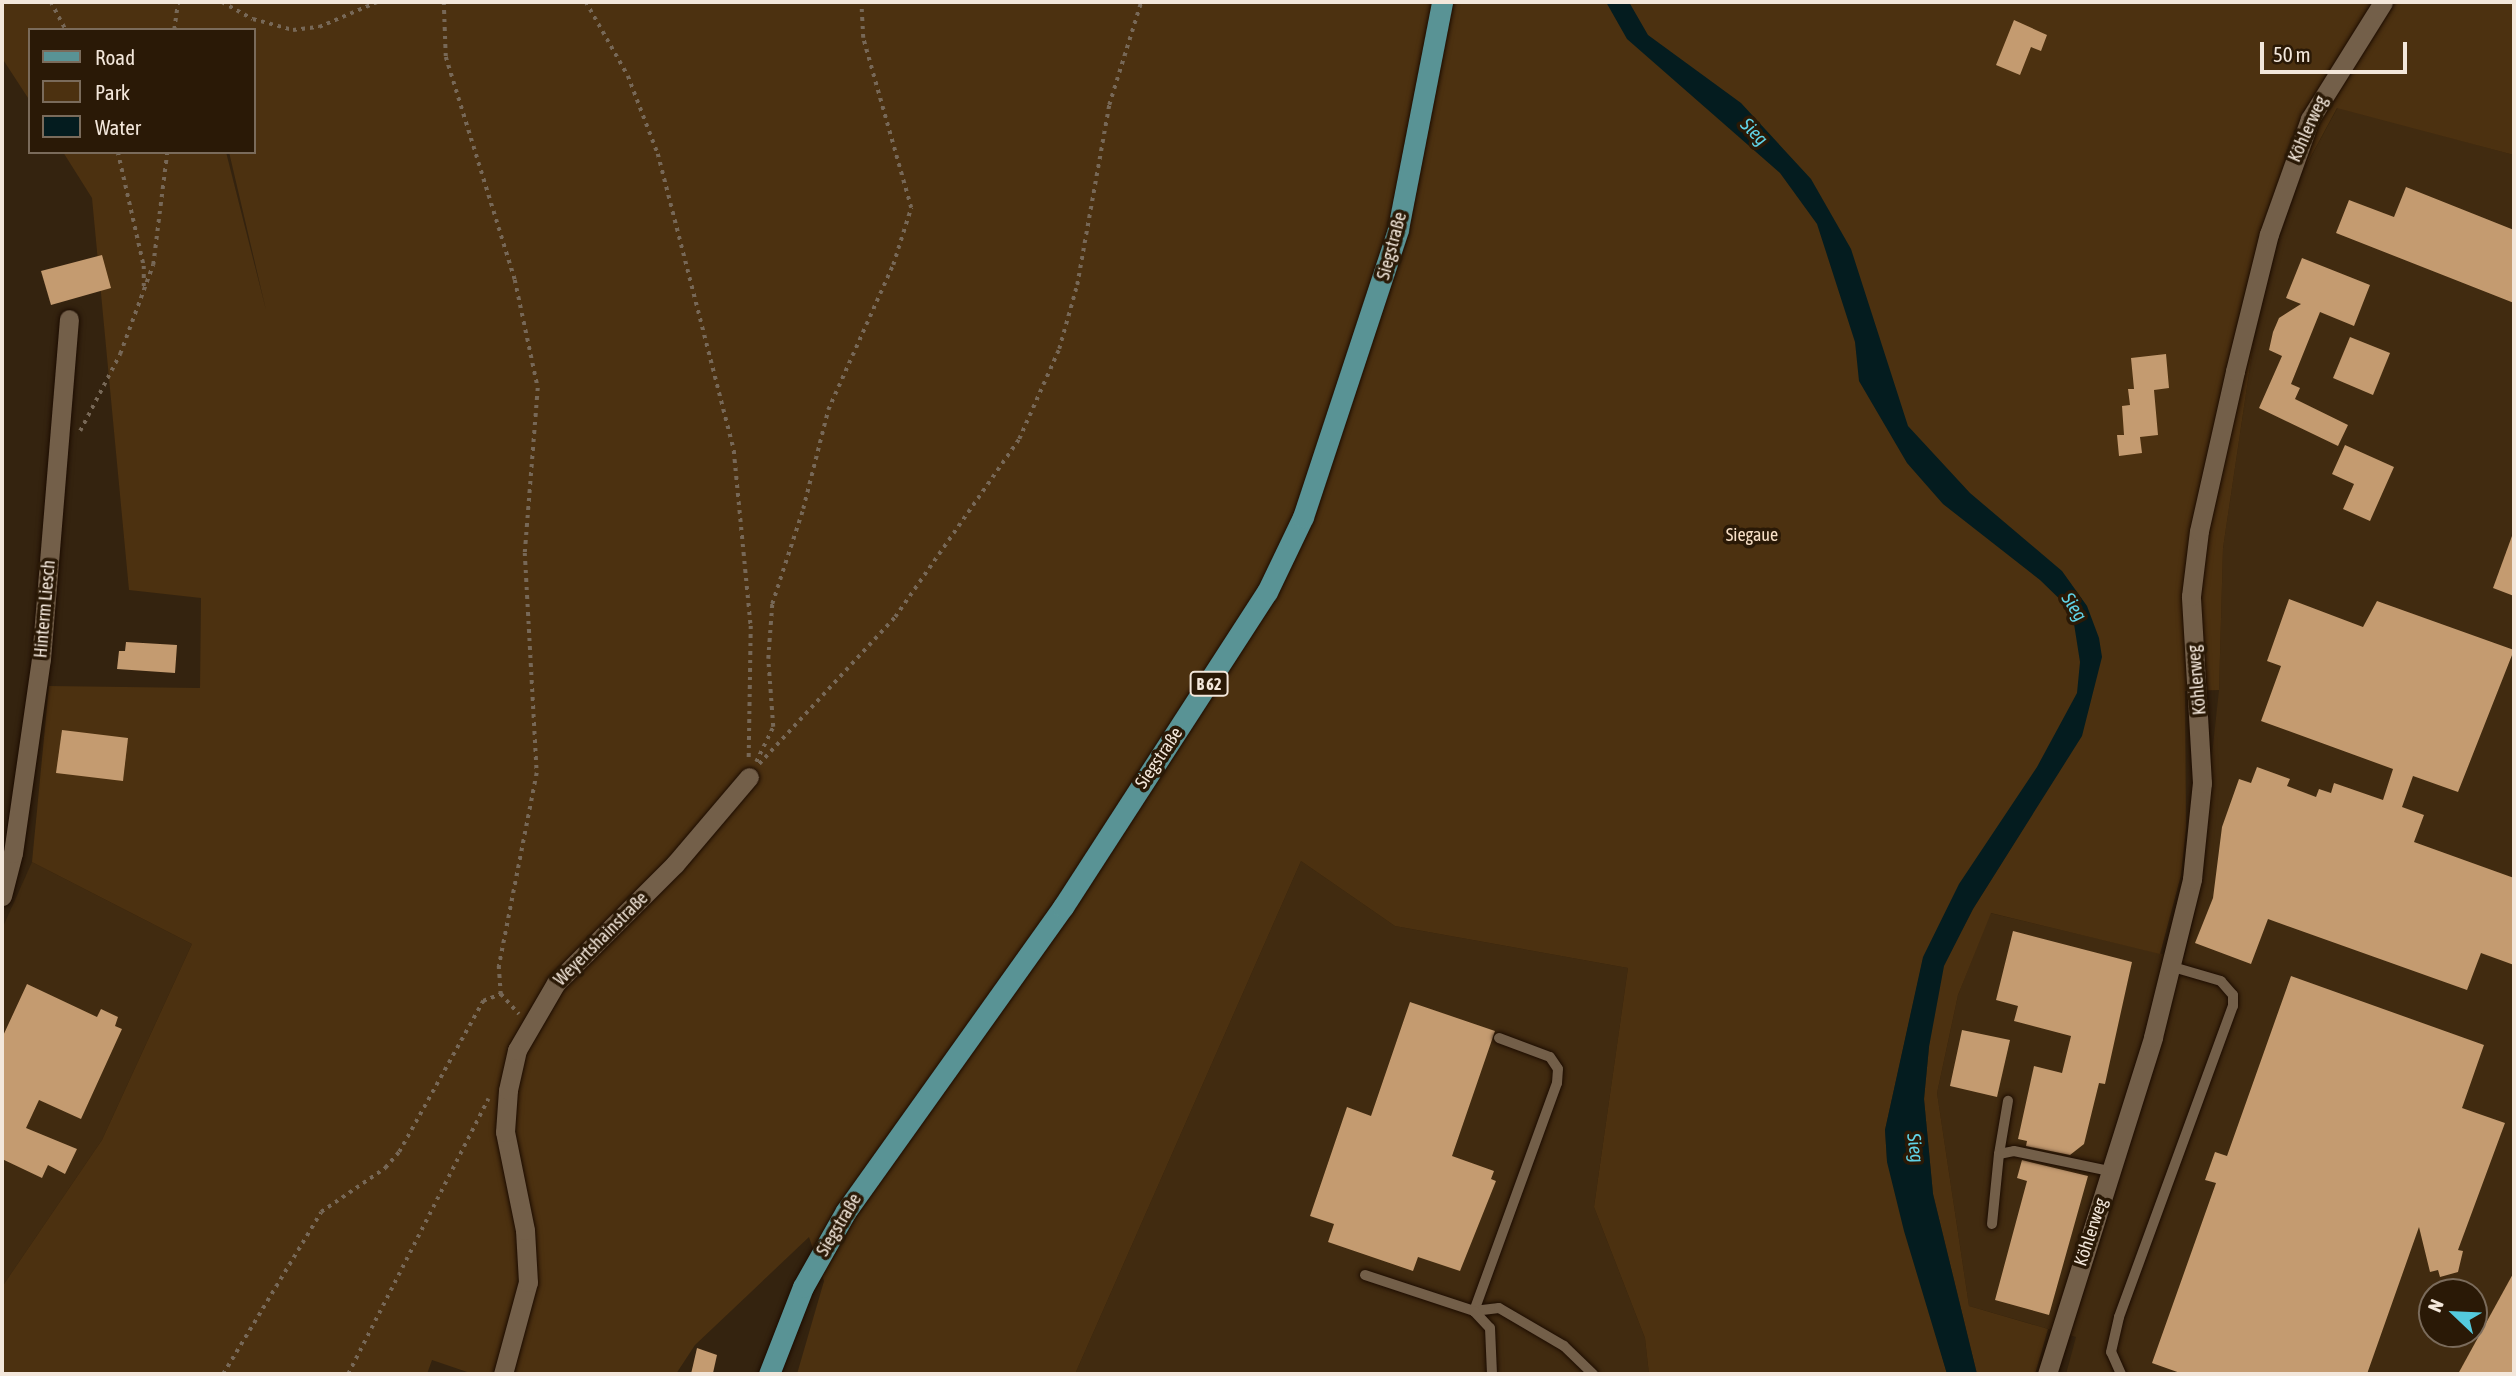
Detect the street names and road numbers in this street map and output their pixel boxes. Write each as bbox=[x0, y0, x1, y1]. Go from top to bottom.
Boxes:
street label: Köhlerweg bbox=[2284, 93, 2332, 165]
street label: Siegstraße bbox=[1373, 210, 1411, 282]
street label: Hinterm Liesch bbox=[30, 559, 60, 659]
street label: Köhlerweg bbox=[2183, 644, 2211, 716]
road number: B 62 bbox=[1188, 671, 1230, 696]
street label: Siegstraße bbox=[1131, 723, 1187, 793]
street label: Weyertshainstraße bbox=[550, 888, 652, 990]
street label: Siegstraße bbox=[812, 1190, 866, 1260]
street label: Köhlerweg bbox=[2070, 1195, 2112, 1269]

